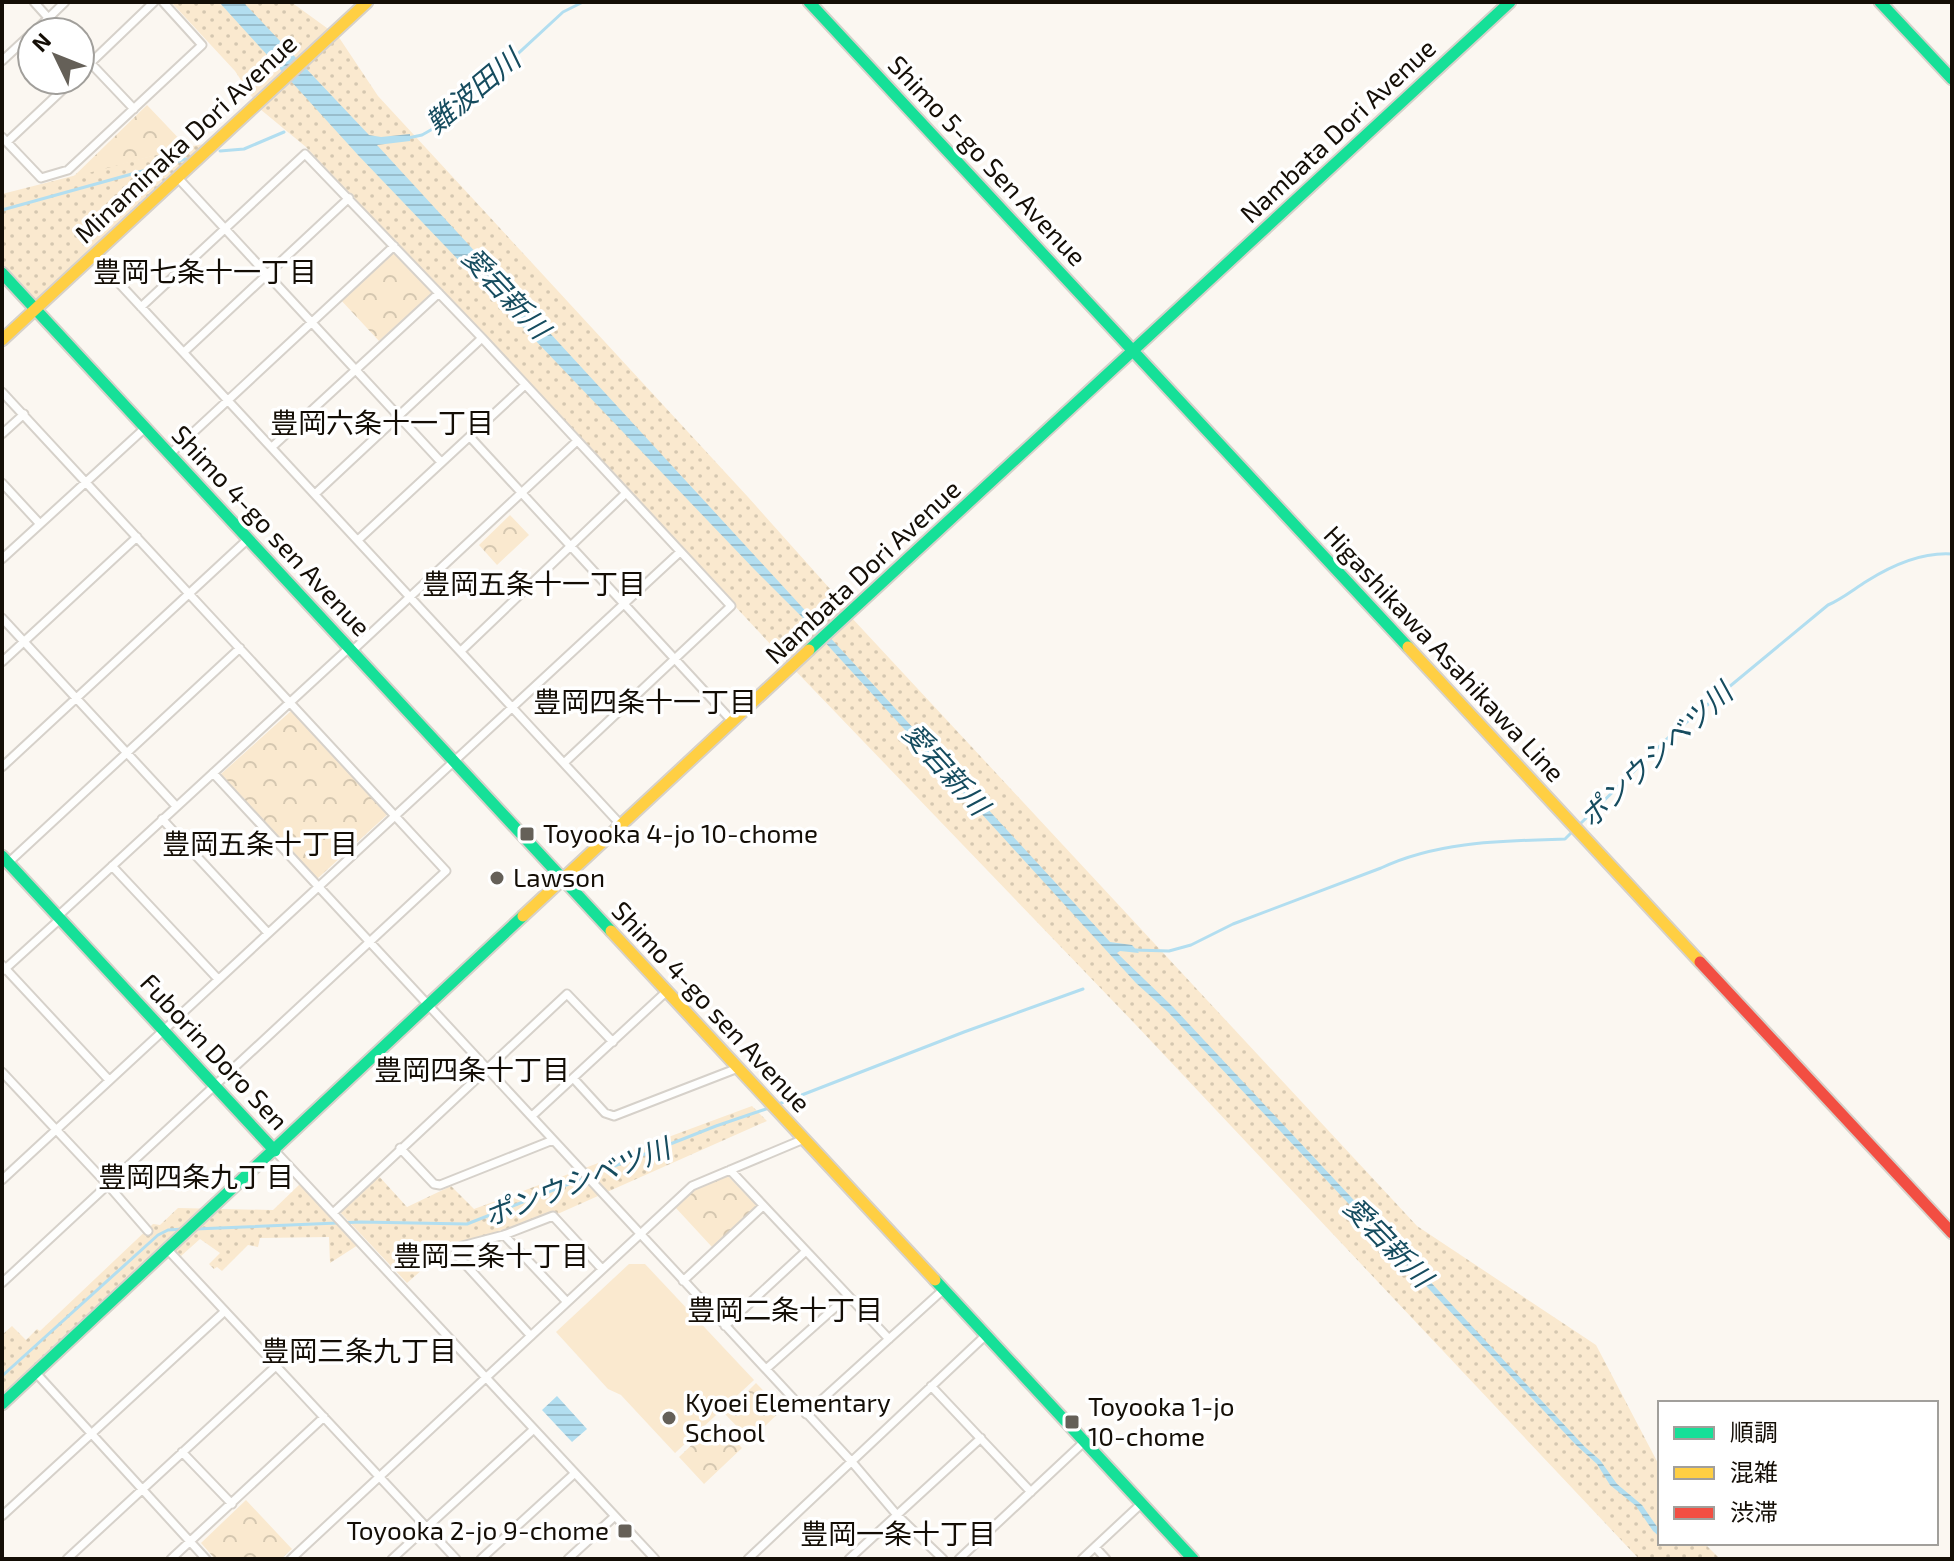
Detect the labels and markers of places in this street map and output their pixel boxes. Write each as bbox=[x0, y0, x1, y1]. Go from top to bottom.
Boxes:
place label: Toyooka 4-jo 10-chome bbox=[543, 817, 818, 848]
marker: Toyooka 4-jo 10-chome bbox=[518, 825, 536, 843]
place label: Lawson bbox=[513, 861, 605, 892]
marker: Lawson bbox=[488, 869, 506, 887]
place label: Kyoei Elementary School bbox=[685, 1386, 891, 1447]
place label: Toyooka 1-jo 10-chome bbox=[1088, 1390, 1235, 1451]
marker: Kyoei Elementary School bbox=[660, 1409, 678, 1427]
marker: Toyooka 1-jo 10-chome bbox=[1063, 1413, 1081, 1431]
place label: Toyooka 2-jo 9-chome bbox=[347, 1514, 609, 1545]
marker: Toyooka 2-jo 9-chome bbox=[616, 1522, 634, 1540]

